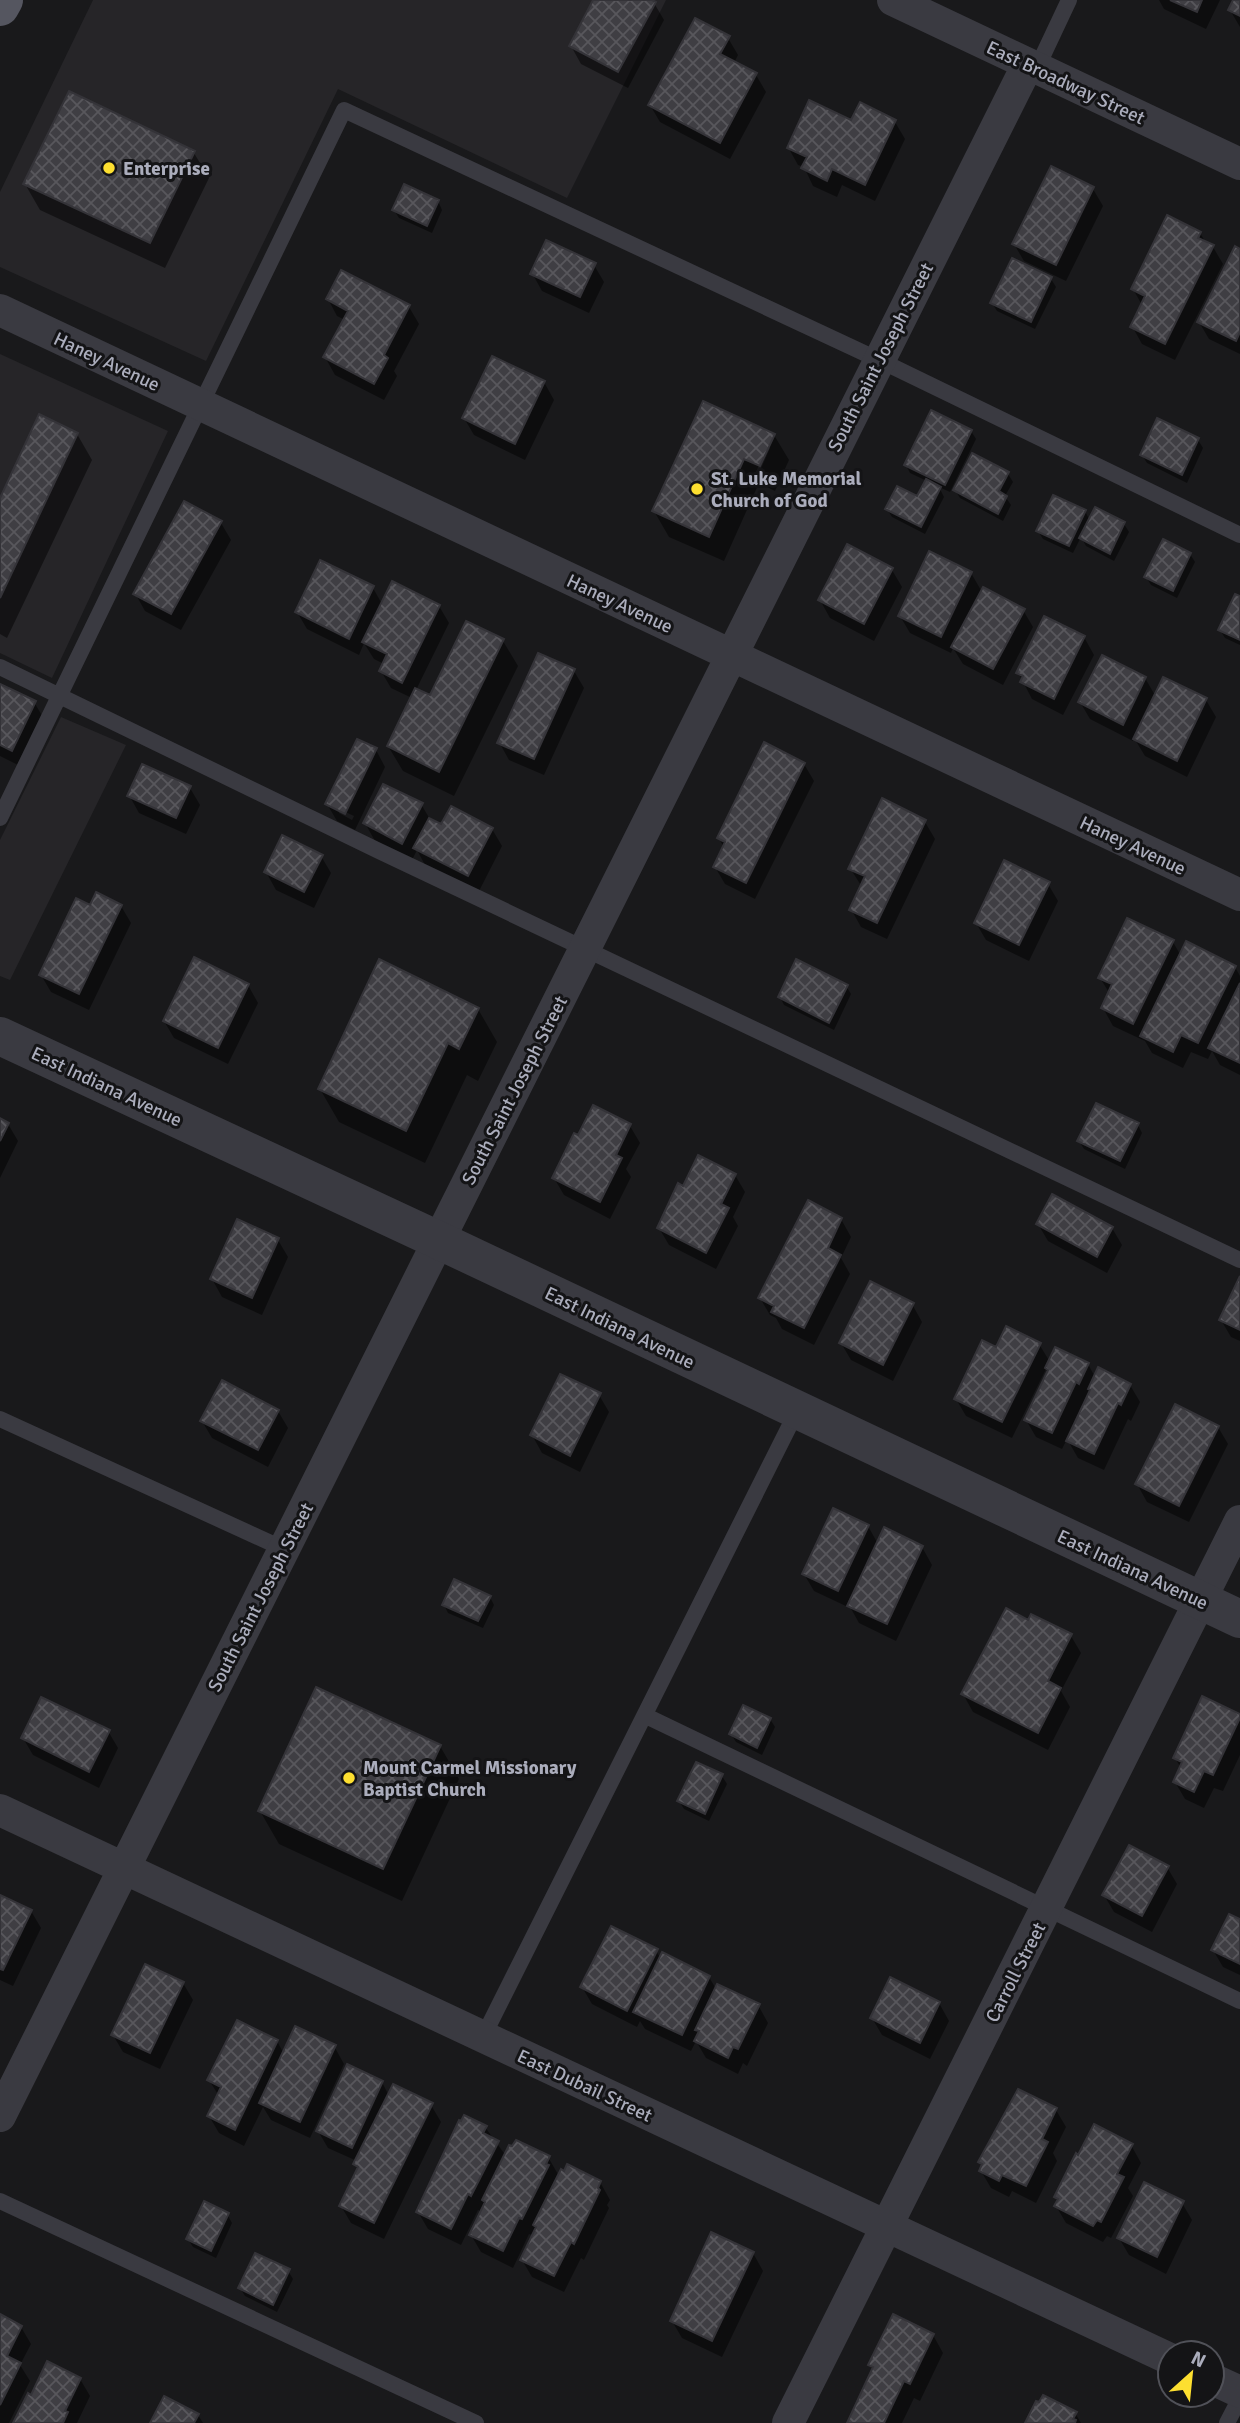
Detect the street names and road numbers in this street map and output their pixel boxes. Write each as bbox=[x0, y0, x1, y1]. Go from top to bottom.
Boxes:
street label: East Broadway Street bbox=[982, 36, 1149, 130]
street label: South Saint Joseph Street bbox=[823, 259, 939, 456]
street label: Haney Avenue bbox=[50, 327, 164, 397]
street label: Haney Avenue bbox=[563, 569, 677, 639]
street label: Haney Avenue bbox=[1076, 811, 1190, 881]
street label: South Saint Joseph Street bbox=[457, 992, 573, 1189]
street label: East Indiana Avenue bbox=[27, 1041, 186, 1132]
street label: East Indiana Avenue bbox=[541, 1281, 698, 1375]
street label: South Saint Joseph Street bbox=[203, 1499, 319, 1696]
street label: East Indiana Avenue bbox=[1053, 1524, 1212, 1615]
street label: Carroll Street bbox=[980, 1918, 1052, 2027]
street label: East Dubail Street bbox=[513, 2044, 656, 2128]

